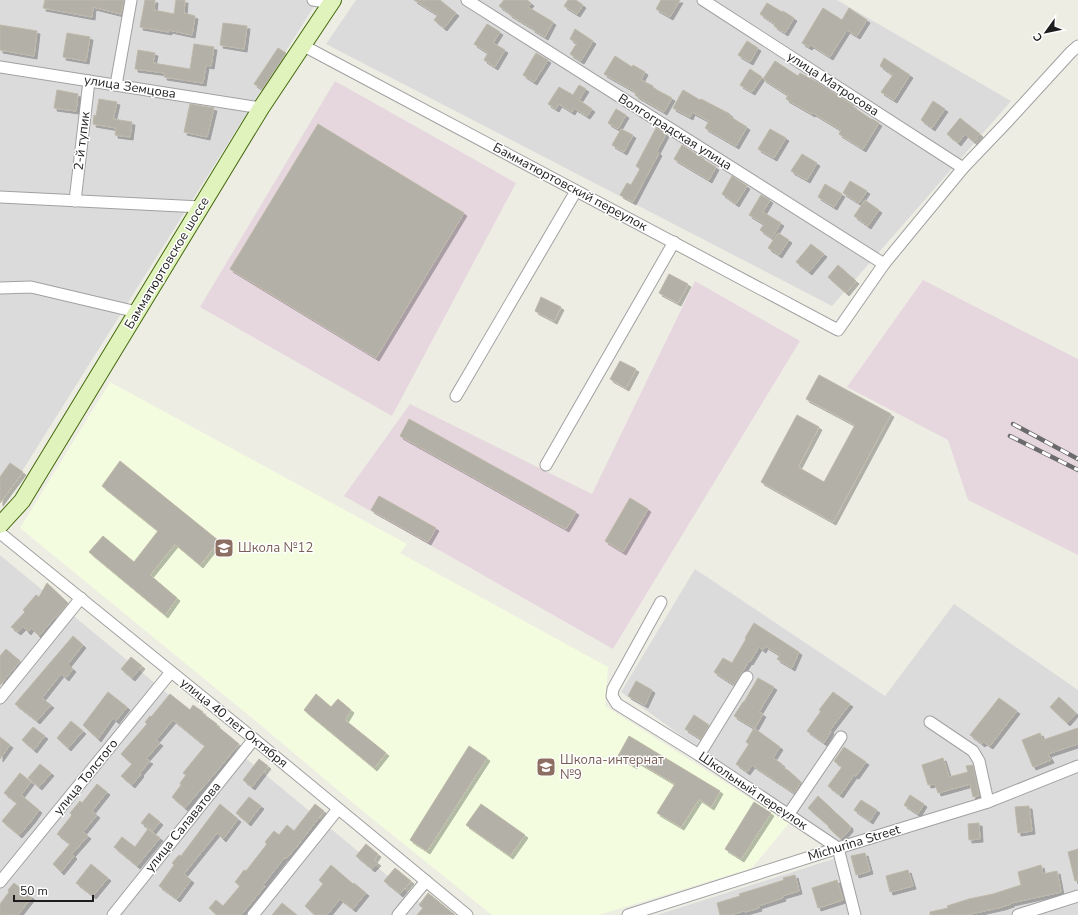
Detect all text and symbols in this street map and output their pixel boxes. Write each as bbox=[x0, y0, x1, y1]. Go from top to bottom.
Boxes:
north arrow bbox=[1026, 12, 1066, 52]
text: С bbox=[1029, 30, 1046, 44]
street label: улица Матросова bbox=[784, 48, 882, 120]
street label: улица Земцова bbox=[83, 71, 177, 103]
street label: Волгоградская улица bbox=[615, 90, 735, 174]
street label: 2-й тупик bbox=[69, 111, 95, 171]
street label: Бамматюртовский переулок bbox=[490, 139, 650, 235]
street label: Бамматюртовское шоссе bbox=[120, 194, 214, 332]
school or university icon: Школа №12 bbox=[213, 537, 235, 559]
place label: Школа №12 bbox=[238, 539, 313, 557]
street label: улица 40 лет Октября bbox=[176, 674, 292, 772]
street label: улица Толстого bbox=[50, 735, 122, 819]
street label: Школьный переулок bbox=[695, 748, 811, 834]
place label: Школа-интернат №9 bbox=[560, 751, 664, 784]
school or university icon: Школа-интернат №9 bbox=[535, 756, 557, 778]
street label: улица Салаватова bbox=[141, 778, 225, 876]
street label: Michurina Street bbox=[806, 820, 903, 866]
scale bar bbox=[14, 877, 93, 903]
text: 50 m bbox=[20, 883, 48, 899]

